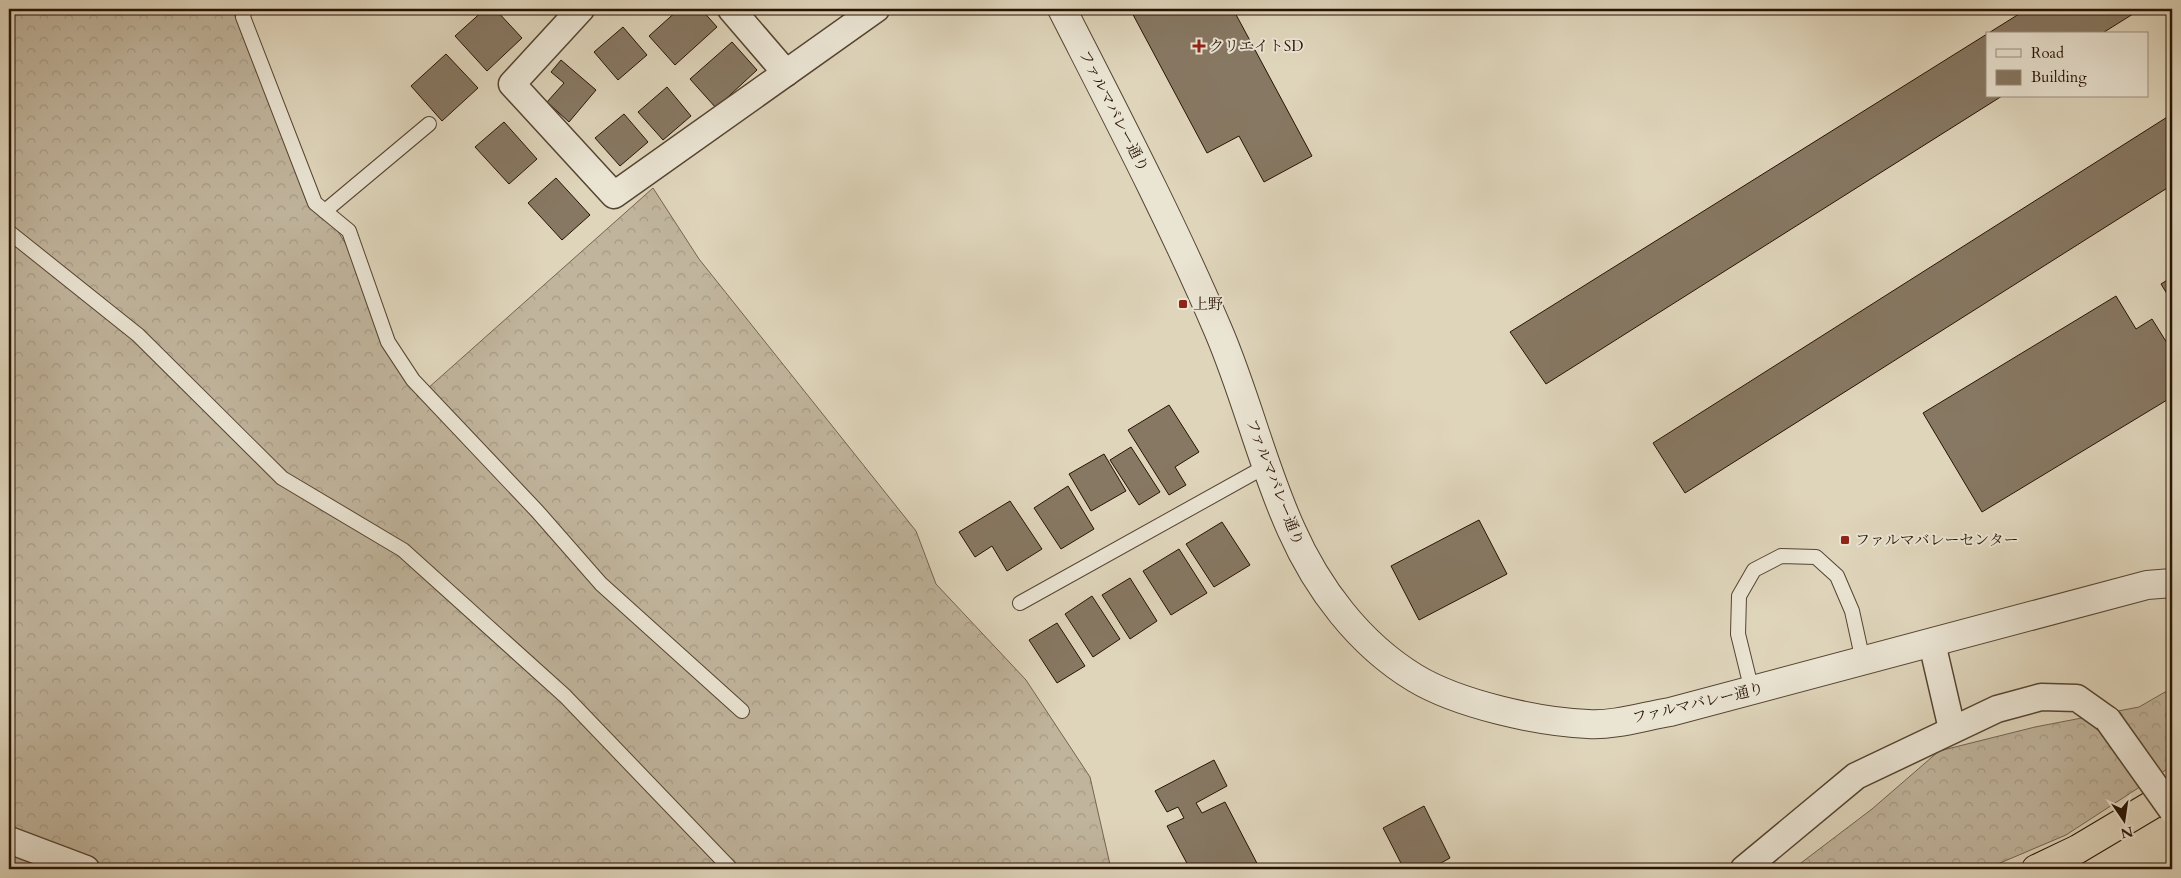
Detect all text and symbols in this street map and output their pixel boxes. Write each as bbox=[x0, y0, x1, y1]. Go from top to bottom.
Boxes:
legend bbox=[1986, 32, 2148, 98]
place label: クリエイトSD bbox=[1209, 36, 1303, 56]
marker: クリエイトSD bbox=[1193, 40, 1205, 52]
text: Road bbox=[2031, 43, 2064, 63]
street label: ファルマバレー通り bbox=[1075, 47, 1153, 175]
text: Building bbox=[2031, 67, 2087, 87]
place label: 上野 bbox=[1193, 294, 1223, 314]
marker: 上野 bbox=[1177, 298, 1189, 310]
street label: ファルマバレー通り bbox=[1242, 416, 1308, 548]
place label: ファルマバレーセンター bbox=[1855, 530, 2019, 550]
marker: ファルマバレーセンター bbox=[1839, 534, 1851, 546]
street label: ファルマバレー通り bbox=[1630, 678, 1766, 728]
north arrow bbox=[2098, 796, 2148, 846]
text: N bbox=[2119, 822, 2135, 843]

